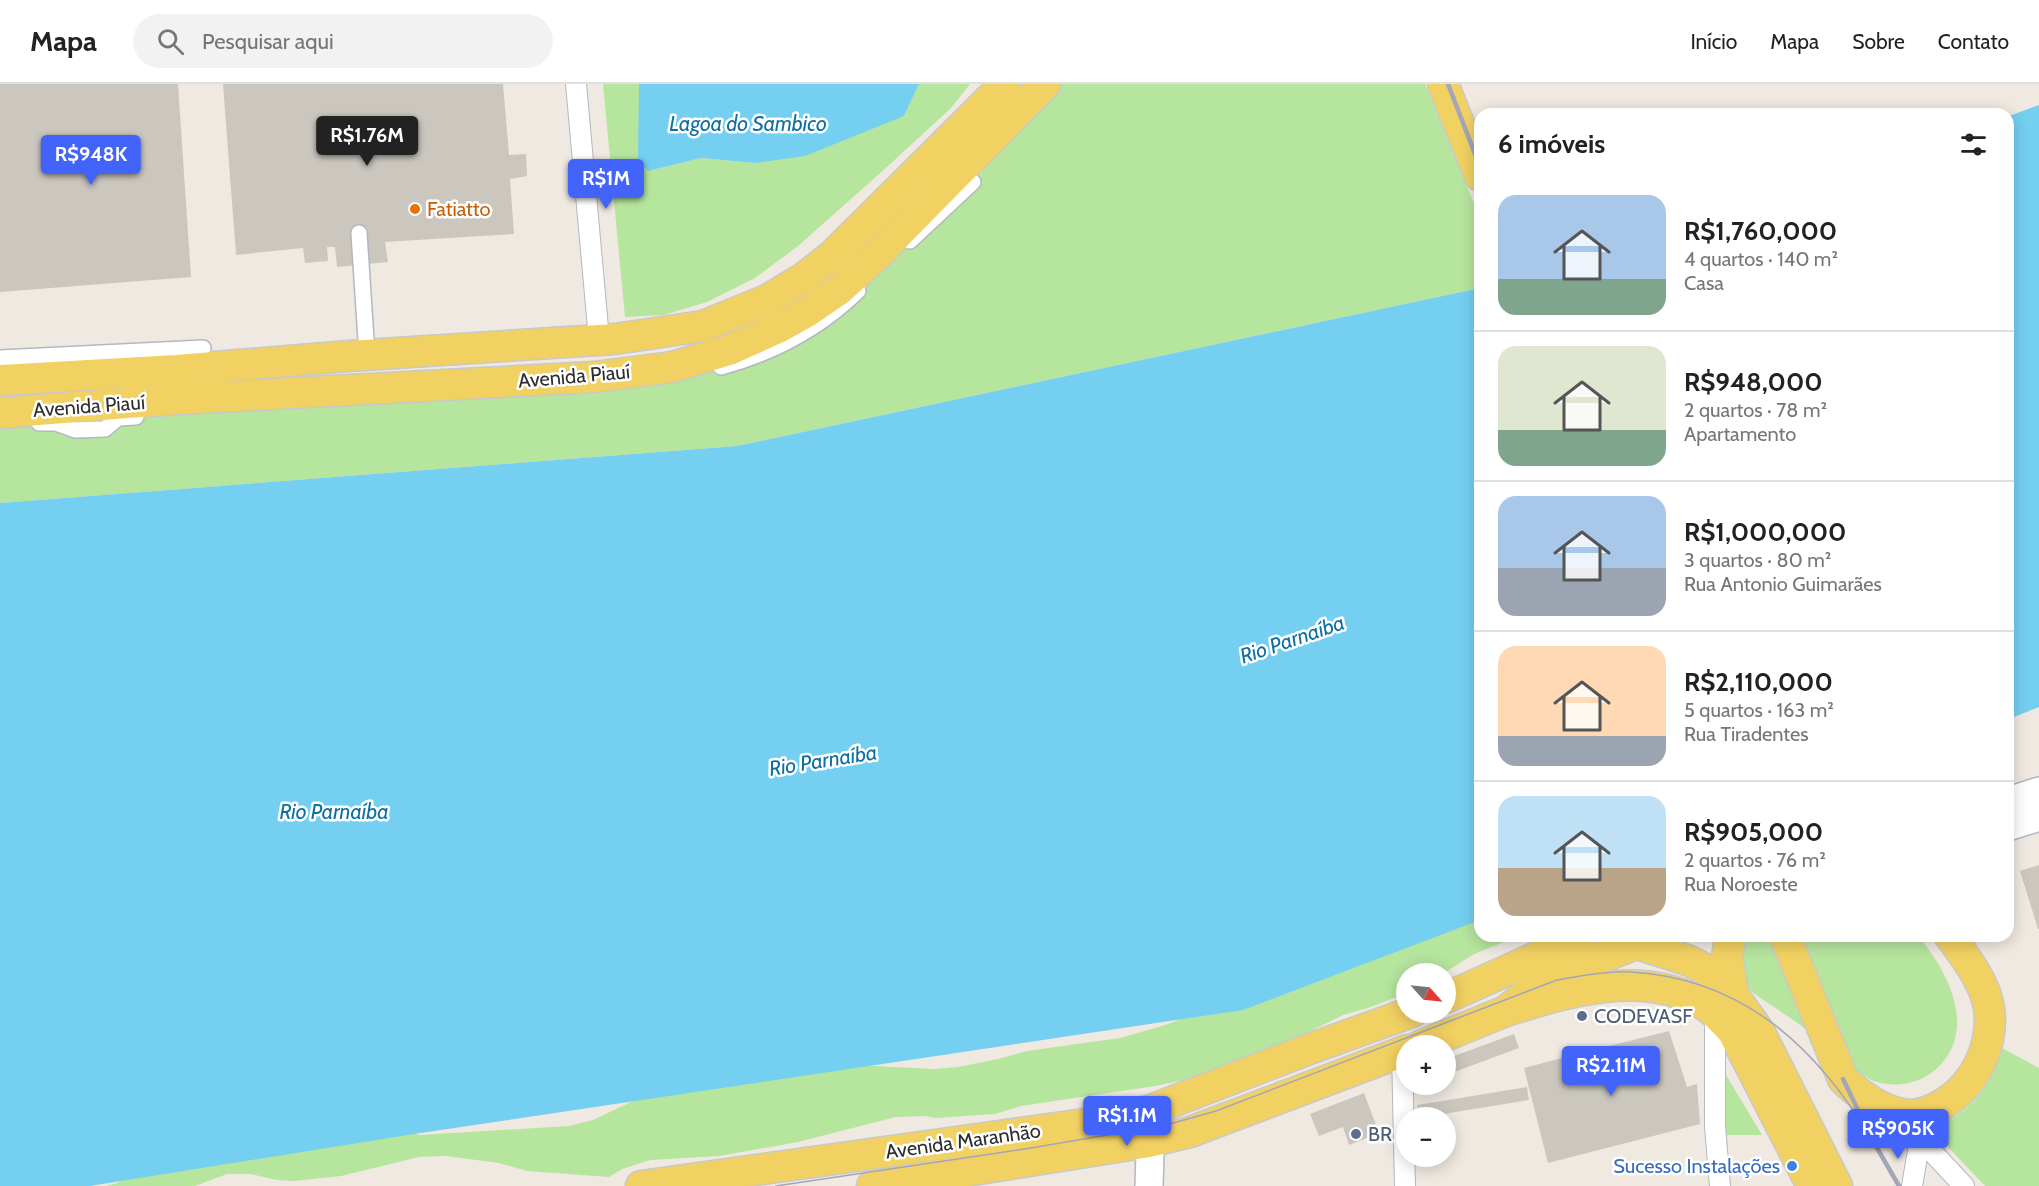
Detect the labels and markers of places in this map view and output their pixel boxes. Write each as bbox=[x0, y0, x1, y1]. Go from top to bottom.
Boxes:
pin: R$1.76M bbox=[312, 116, 422, 167]
pin: R$948K bbox=[42, 135, 140, 186]
pin: R$1M bbox=[570, 159, 642, 210]
place label: Fatiatto bbox=[427, 197, 491, 221]
marker: Fatiatto bbox=[408, 202, 422, 216]
place label: CODEVASF bbox=[1594, 1004, 1693, 1028]
marker: CODEVASF bbox=[1575, 1009, 1589, 1023]
pin: R$2.11M bbox=[1556, 1046, 1666, 1097]
pin: R$1.1M bbox=[1078, 1096, 1176, 1147]
pin: R$905K bbox=[1849, 1109, 1947, 1160]
place label: BR bbox=[1368, 1122, 1392, 1146]
marker: BR bbox=[1349, 1127, 1363, 1141]
place label: Sucesso Instalações bbox=[1613, 1154, 1780, 1178]
marker: Sucesso Instalações bbox=[1785, 1159, 1799, 1173]

